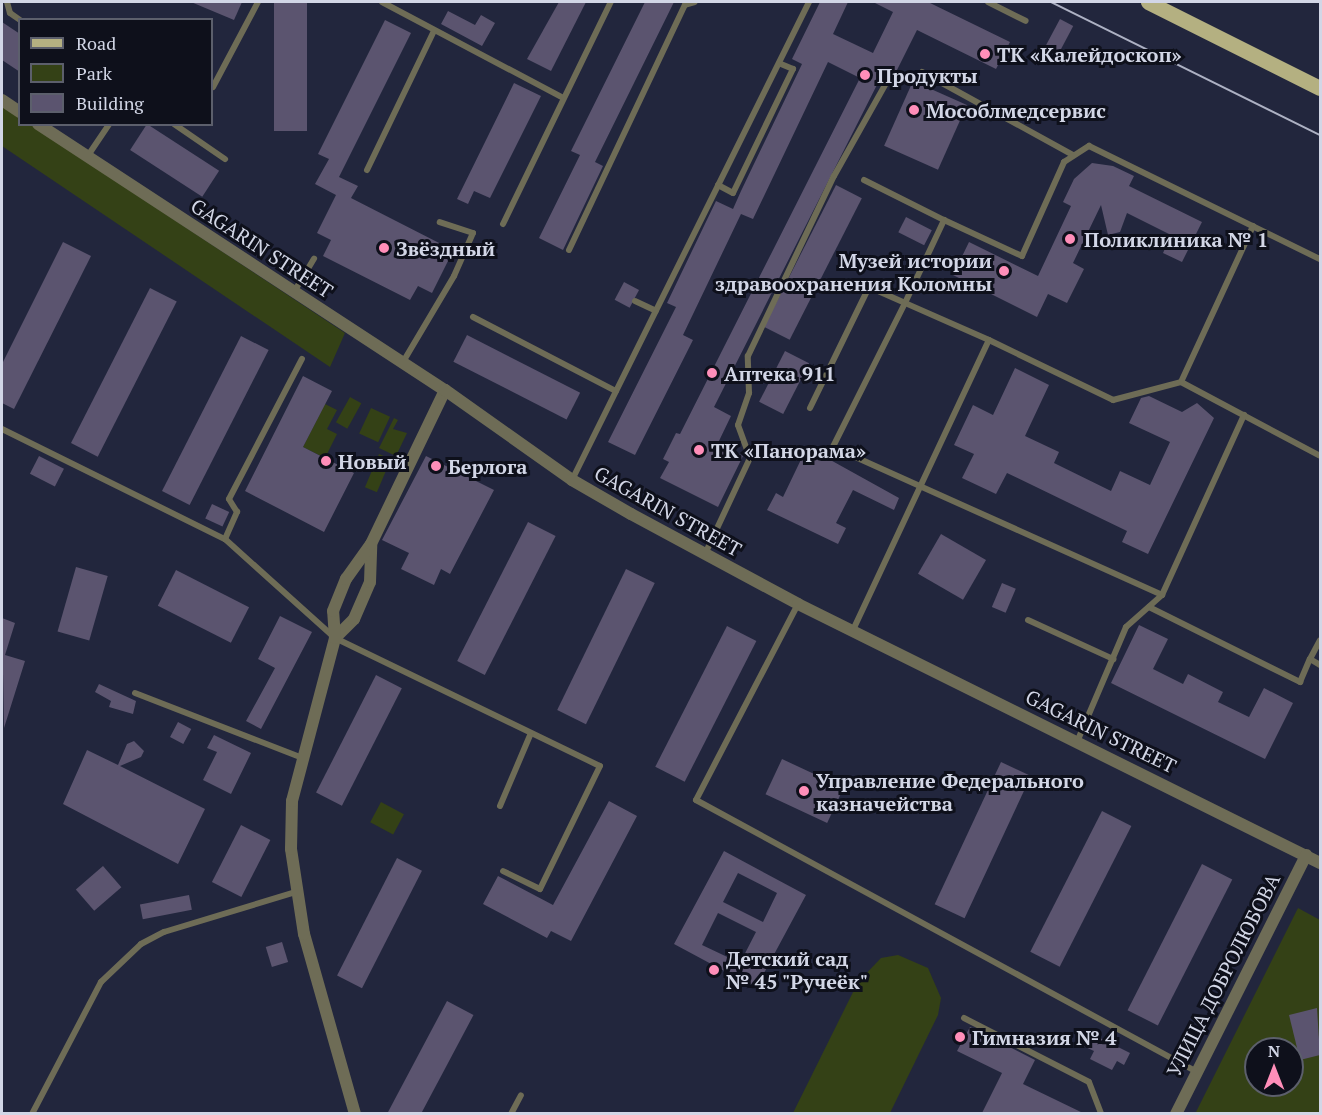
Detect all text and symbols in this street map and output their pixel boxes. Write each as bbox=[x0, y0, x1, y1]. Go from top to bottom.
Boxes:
legend bbox=[18, 18, 213, 126]
text: Road bbox=[76, 31, 116, 55]
place label: ТК «Калейдоскоп» bbox=[997, 42, 1182, 66]
marker: ТК «Калейдоскоп» bbox=[978, 47, 992, 61]
text: Park bbox=[76, 61, 112, 85]
place label: Продукты bbox=[877, 63, 978, 87]
marker: Продукты bbox=[858, 68, 872, 82]
text: Building bbox=[76, 91, 144, 115]
place label: Мособлмедсервис bbox=[926, 98, 1106, 122]
marker: Мособлмедсервис bbox=[907, 103, 921, 117]
street label: GAGARIN STREET bbox=[186, 193, 338, 303]
place label: Поликлиника № 1 bbox=[1084, 227, 1268, 251]
marker: Поликлиника № 1 bbox=[1061, 230, 1079, 248]
place label: Звёздный bbox=[396, 236, 495, 260]
marker: Звёздный bbox=[377, 241, 391, 255]
place label: Музей истории здравоохранения Коломны bbox=[715, 248, 992, 295]
marker: Музей истории здравоохранения Коломны bbox=[997, 264, 1011, 278]
place label: Аптека 911 bbox=[724, 361, 836, 385]
marker: Аптека 911 bbox=[705, 366, 719, 380]
place label: ТК «Панорама» bbox=[711, 438, 866, 462]
marker: ТК «Панорама» bbox=[692, 443, 706, 457]
place label: Новый bbox=[338, 449, 407, 473]
marker: Новый bbox=[319, 454, 333, 468]
place label: Берлога bbox=[448, 454, 527, 478]
marker: Берлога bbox=[429, 459, 443, 473]
street label: GAGARIN STREET bbox=[590, 461, 746, 561]
street label: GAGARIN STREET bbox=[1022, 684, 1180, 778]
place label: Управление Федерального казначейства bbox=[816, 768, 1084, 815]
marker: Управление Федерального казначейства bbox=[797, 784, 811, 798]
street label: УЛИЦА ДОБРОЛЮБОВА bbox=[1161, 869, 1285, 1081]
place label: Детский сад № 45 "Ручеёк" bbox=[726, 946, 869, 993]
marker: Детский сад № 45 "Ручеёк" bbox=[707, 963, 721, 977]
place label: Гимназия № 4 bbox=[972, 1025, 1116, 1049]
marker: Гимназия № 4 bbox=[953, 1030, 967, 1044]
north arrow bbox=[1244, 1037, 1304, 1097]
text: N bbox=[1268, 1040, 1280, 1062]

